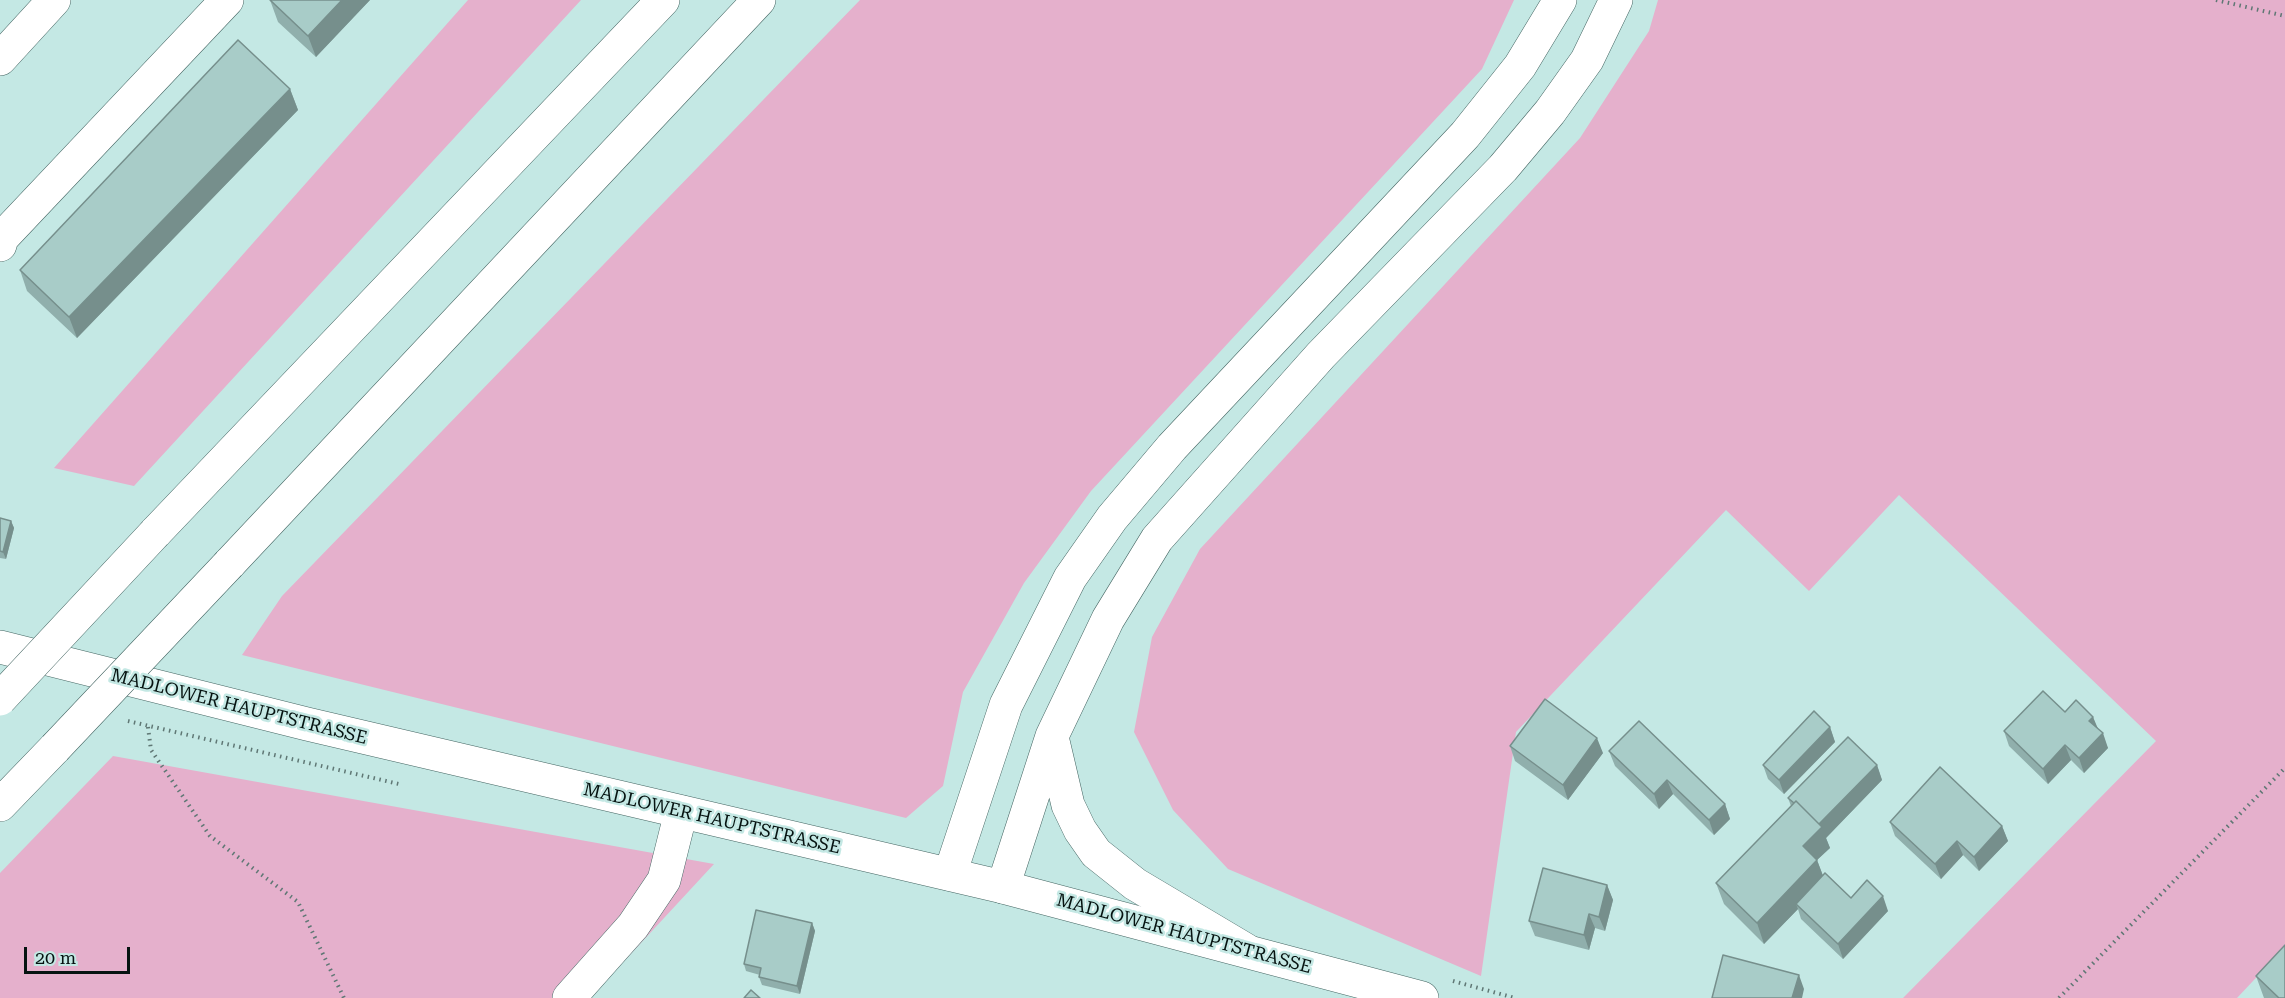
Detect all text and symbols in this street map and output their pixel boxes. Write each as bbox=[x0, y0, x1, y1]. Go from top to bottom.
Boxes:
street label: MADLOWER HAUPTSTRASSE bbox=[109, 665, 369, 749]
street label: MADLOWER HAUPTSTRASSE bbox=[581, 779, 843, 859]
street label: MADLOWER HAUPTSTRASSE bbox=[1054, 890, 1314, 978]
scale bar bbox=[27, 935, 134, 973]
text: 20 m bbox=[35, 947, 76, 968]

